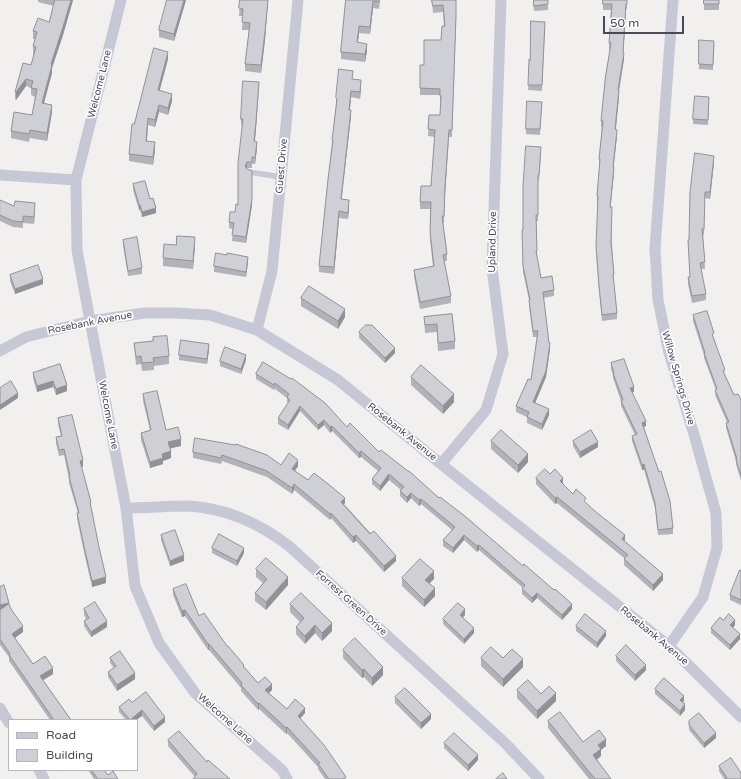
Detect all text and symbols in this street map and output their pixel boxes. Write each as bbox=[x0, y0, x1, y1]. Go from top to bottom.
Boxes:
scale bar bbox=[605, 8, 686, 34]
text: 50 m bbox=[610, 16, 639, 30]
street label: Welcome Lane bbox=[86, 49, 114, 119]
street label: Guest Drive bbox=[274, 138, 290, 194]
street label: Upland Drive bbox=[486, 211, 500, 273]
street label: Rosebank Avenue bbox=[47, 309, 133, 337]
street label: Willow Springs Drive bbox=[659, 330, 697, 426]
street label: Welcome Lane bbox=[95, 380, 121, 450]
street label: Rosebank Avenue bbox=[365, 400, 439, 464]
street label: Forrest Green Drive bbox=[313, 568, 389, 638]
street label: Rosebank Avenue bbox=[617, 604, 691, 668]
street label: Welcome Lane bbox=[195, 691, 255, 747]
legend bbox=[8, 719, 138, 771]
text: Road bbox=[46, 728, 76, 742]
text: Building bbox=[46, 748, 93, 762]

